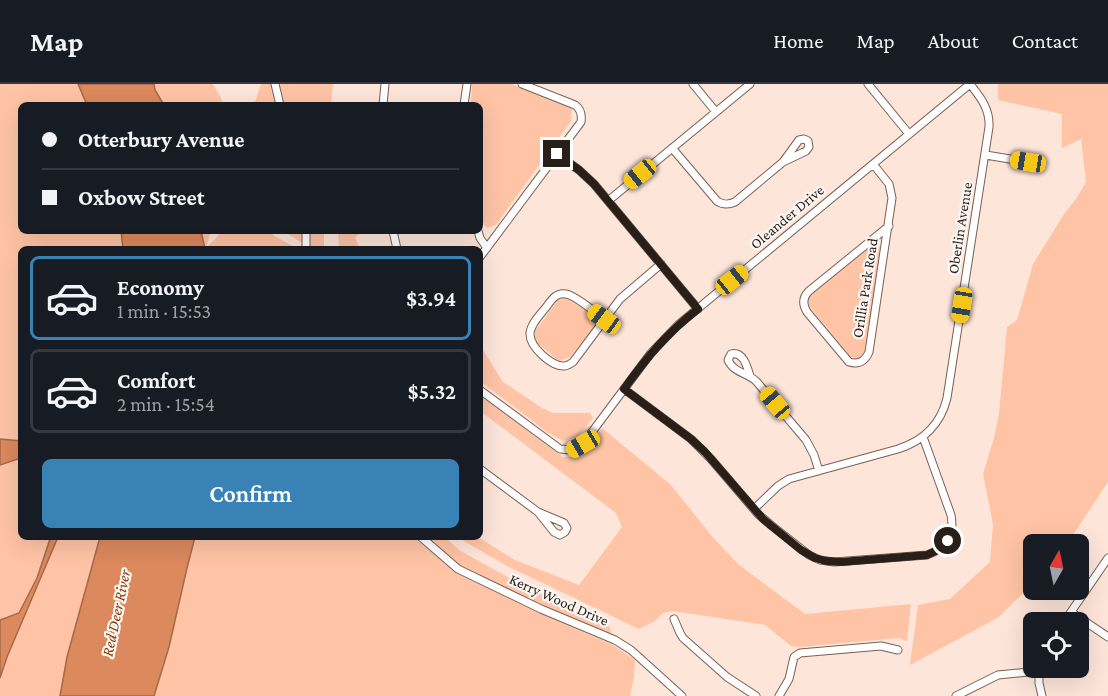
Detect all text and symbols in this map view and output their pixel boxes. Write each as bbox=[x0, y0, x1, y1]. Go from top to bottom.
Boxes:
text: Map bbox=[30, 26, 83, 57]
text: Home bbox=[773, 29, 823, 53]
text: Map bbox=[856, 29, 895, 53]
text: About bbox=[928, 29, 979, 53]
text: Contact bbox=[1012, 29, 1078, 53]
text: Otterbury Avenue bbox=[78, 127, 244, 152]
route end bbox=[543, 140, 570, 167]
car bbox=[1009, 150, 1047, 174]
car bbox=[620, 156, 660, 192]
street label: Oleander Drive bbox=[747, 181, 827, 252]
street label: Oberlin Avenue bbox=[945, 181, 975, 275]
text: Oxbow Street bbox=[78, 185, 205, 210]
street label: Orillia Park Road bbox=[849, 237, 881, 339]
car bbox=[712, 262, 752, 298]
icon: car bbox=[45, 271, 99, 325]
text: Economy bbox=[117, 275, 204, 300]
text: $3.94 bbox=[406, 286, 456, 311]
car bbox=[950, 286, 974, 324]
text: 1 min · 15:53 bbox=[117, 300, 211, 322]
car bbox=[584, 301, 624, 337]
icon: car bbox=[45, 364, 99, 418]
text: Comfort bbox=[117, 368, 195, 393]
text: $5.32 bbox=[408, 379, 456, 404]
car bbox=[757, 383, 793, 423]
text: 2 min · 15:54 bbox=[117, 393, 215, 415]
car bbox=[563, 427, 603, 461]
button: Confirm bbox=[42, 459, 459, 528]
route start bbox=[934, 527, 961, 554]
north arrow bbox=[1023, 534, 1089, 600]
map controls bbox=[1023, 534, 1089, 678]
water label: Red Deer River bbox=[99, 568, 134, 658]
street label: Kerry Wood Drive bbox=[507, 571, 611, 630]
button: locate bbox=[1023, 612, 1089, 678]

